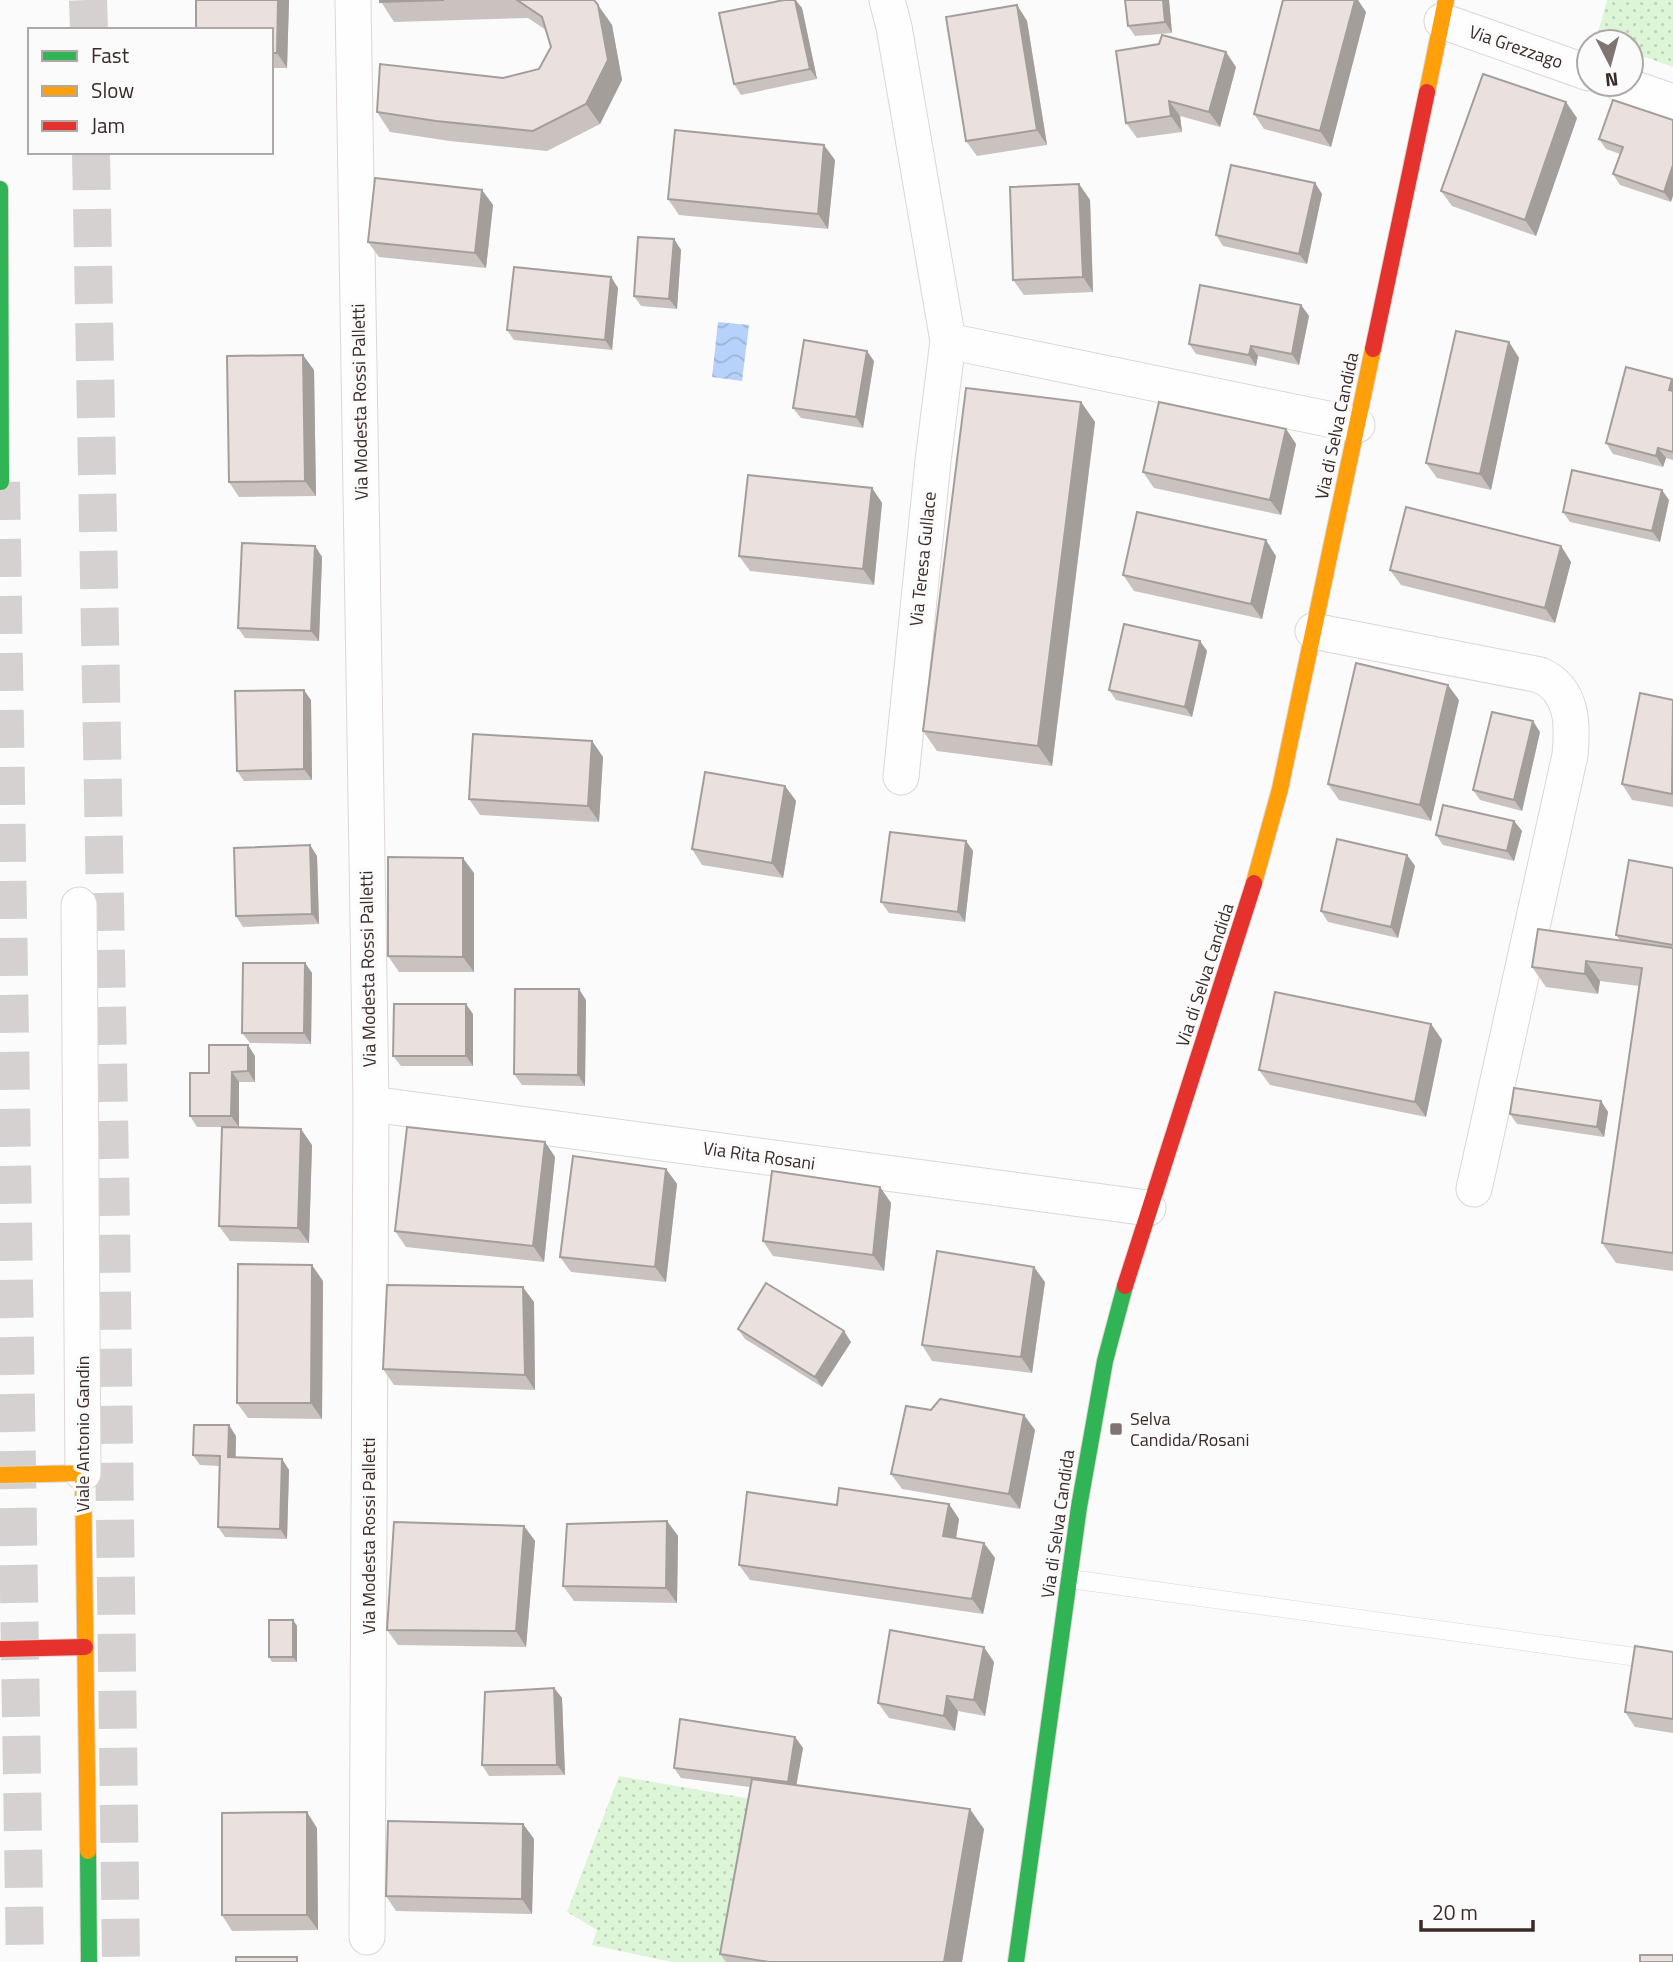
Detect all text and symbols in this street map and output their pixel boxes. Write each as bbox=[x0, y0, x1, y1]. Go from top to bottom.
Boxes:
street label: Via Grezzago bbox=[1466, 18, 1567, 75]
legend bbox=[28, 28, 273, 154]
north arrow bbox=[1575, 28, 1645, 98]
text: Fast bbox=[91, 39, 130, 71]
text: N bbox=[1604, 65, 1620, 96]
text: Slow bbox=[91, 74, 134, 106]
text: Jam bbox=[91, 109, 125, 141]
street label: Via Modesta Rossi Palletti bbox=[344, 303, 375, 501]
street label: Via di Selva Candida bbox=[1308, 350, 1365, 502]
street label: Via Teresa Gullace bbox=[902, 490, 943, 628]
street label: Via Modesta Rossi Palletti bbox=[352, 870, 383, 1068]
street label: Via di Selva Candida bbox=[1169, 899, 1241, 1050]
street label: Via Rita Rosani bbox=[701, 1134, 817, 1177]
street label: Viale Antonio Gandin bbox=[69, 1356, 96, 1512]
place label: Selva Candida/Rosani bbox=[1130, 1405, 1249, 1453]
marker: Selva Candida/Rosani bbox=[1108, 1421, 1124, 1437]
street label: Via Modesta Rossi Palletti bbox=[355, 1438, 382, 1634]
street label: Via di Selva Candida bbox=[1034, 1448, 1081, 1600]
scale bar bbox=[1421, 1888, 1533, 1932]
text: 20 m bbox=[1432, 1896, 1478, 1928]

